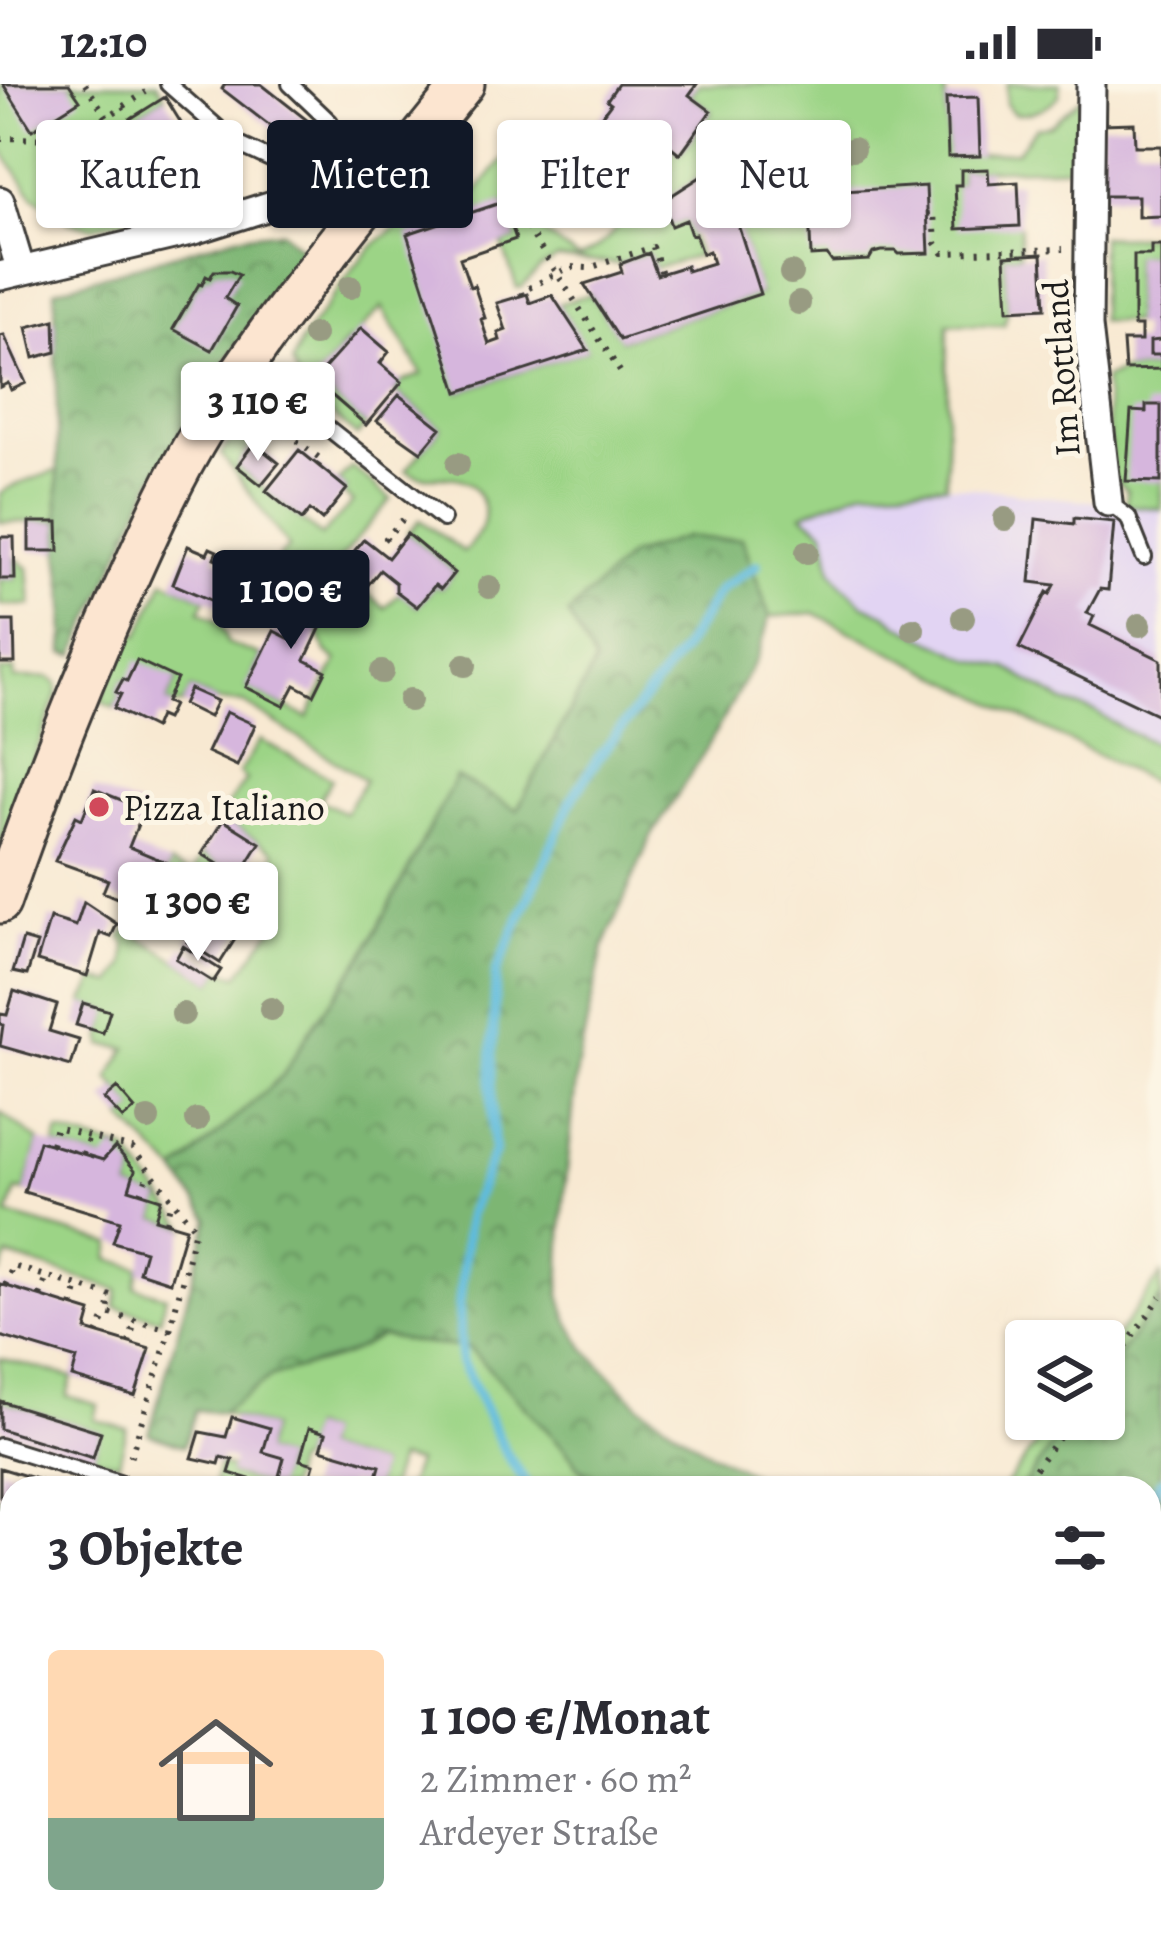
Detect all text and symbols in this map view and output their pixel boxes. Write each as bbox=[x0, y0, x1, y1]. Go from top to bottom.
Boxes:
text: 12:10 bbox=[60, 11, 147, 73]
chip: Kaufen bbox=[36, 120, 243, 228]
chip: Mieten bbox=[267, 120, 473, 228]
chip: Filter bbox=[497, 120, 672, 228]
chip: Neu bbox=[696, 120, 851, 228]
street label: Im Rottland bbox=[1030, 277, 1092, 458]
pin: 3 110 € bbox=[147, 362, 369, 464]
text: 3 110 € bbox=[208, 374, 308, 427]
pin: 1 100 € bbox=[180, 550, 402, 652]
text: 1 100 € bbox=[239, 562, 343, 615]
place label: Pizza Italiano bbox=[123, 783, 325, 832]
marker: Pizza Italiano bbox=[86, 794, 112, 820]
pin: 1 300 € bbox=[87, 862, 309, 964]
text: 1 300 € bbox=[145, 874, 251, 927]
map controls bbox=[1005, 1320, 1125, 1440]
button: layers bbox=[1005, 1320, 1125, 1440]
text: 3 Objekte bbox=[48, 1513, 244, 1583]
icon: filters bbox=[1047, 1515, 1113, 1581]
text: 1 100 €/Monat bbox=[420, 1682, 710, 1752]
icon: home bbox=[144, 1698, 288, 1842]
text: 2 Zimmer · 60 m² bbox=[420, 1752, 692, 1805]
text: Ardeyer Straße bbox=[420, 1805, 659, 1858]

